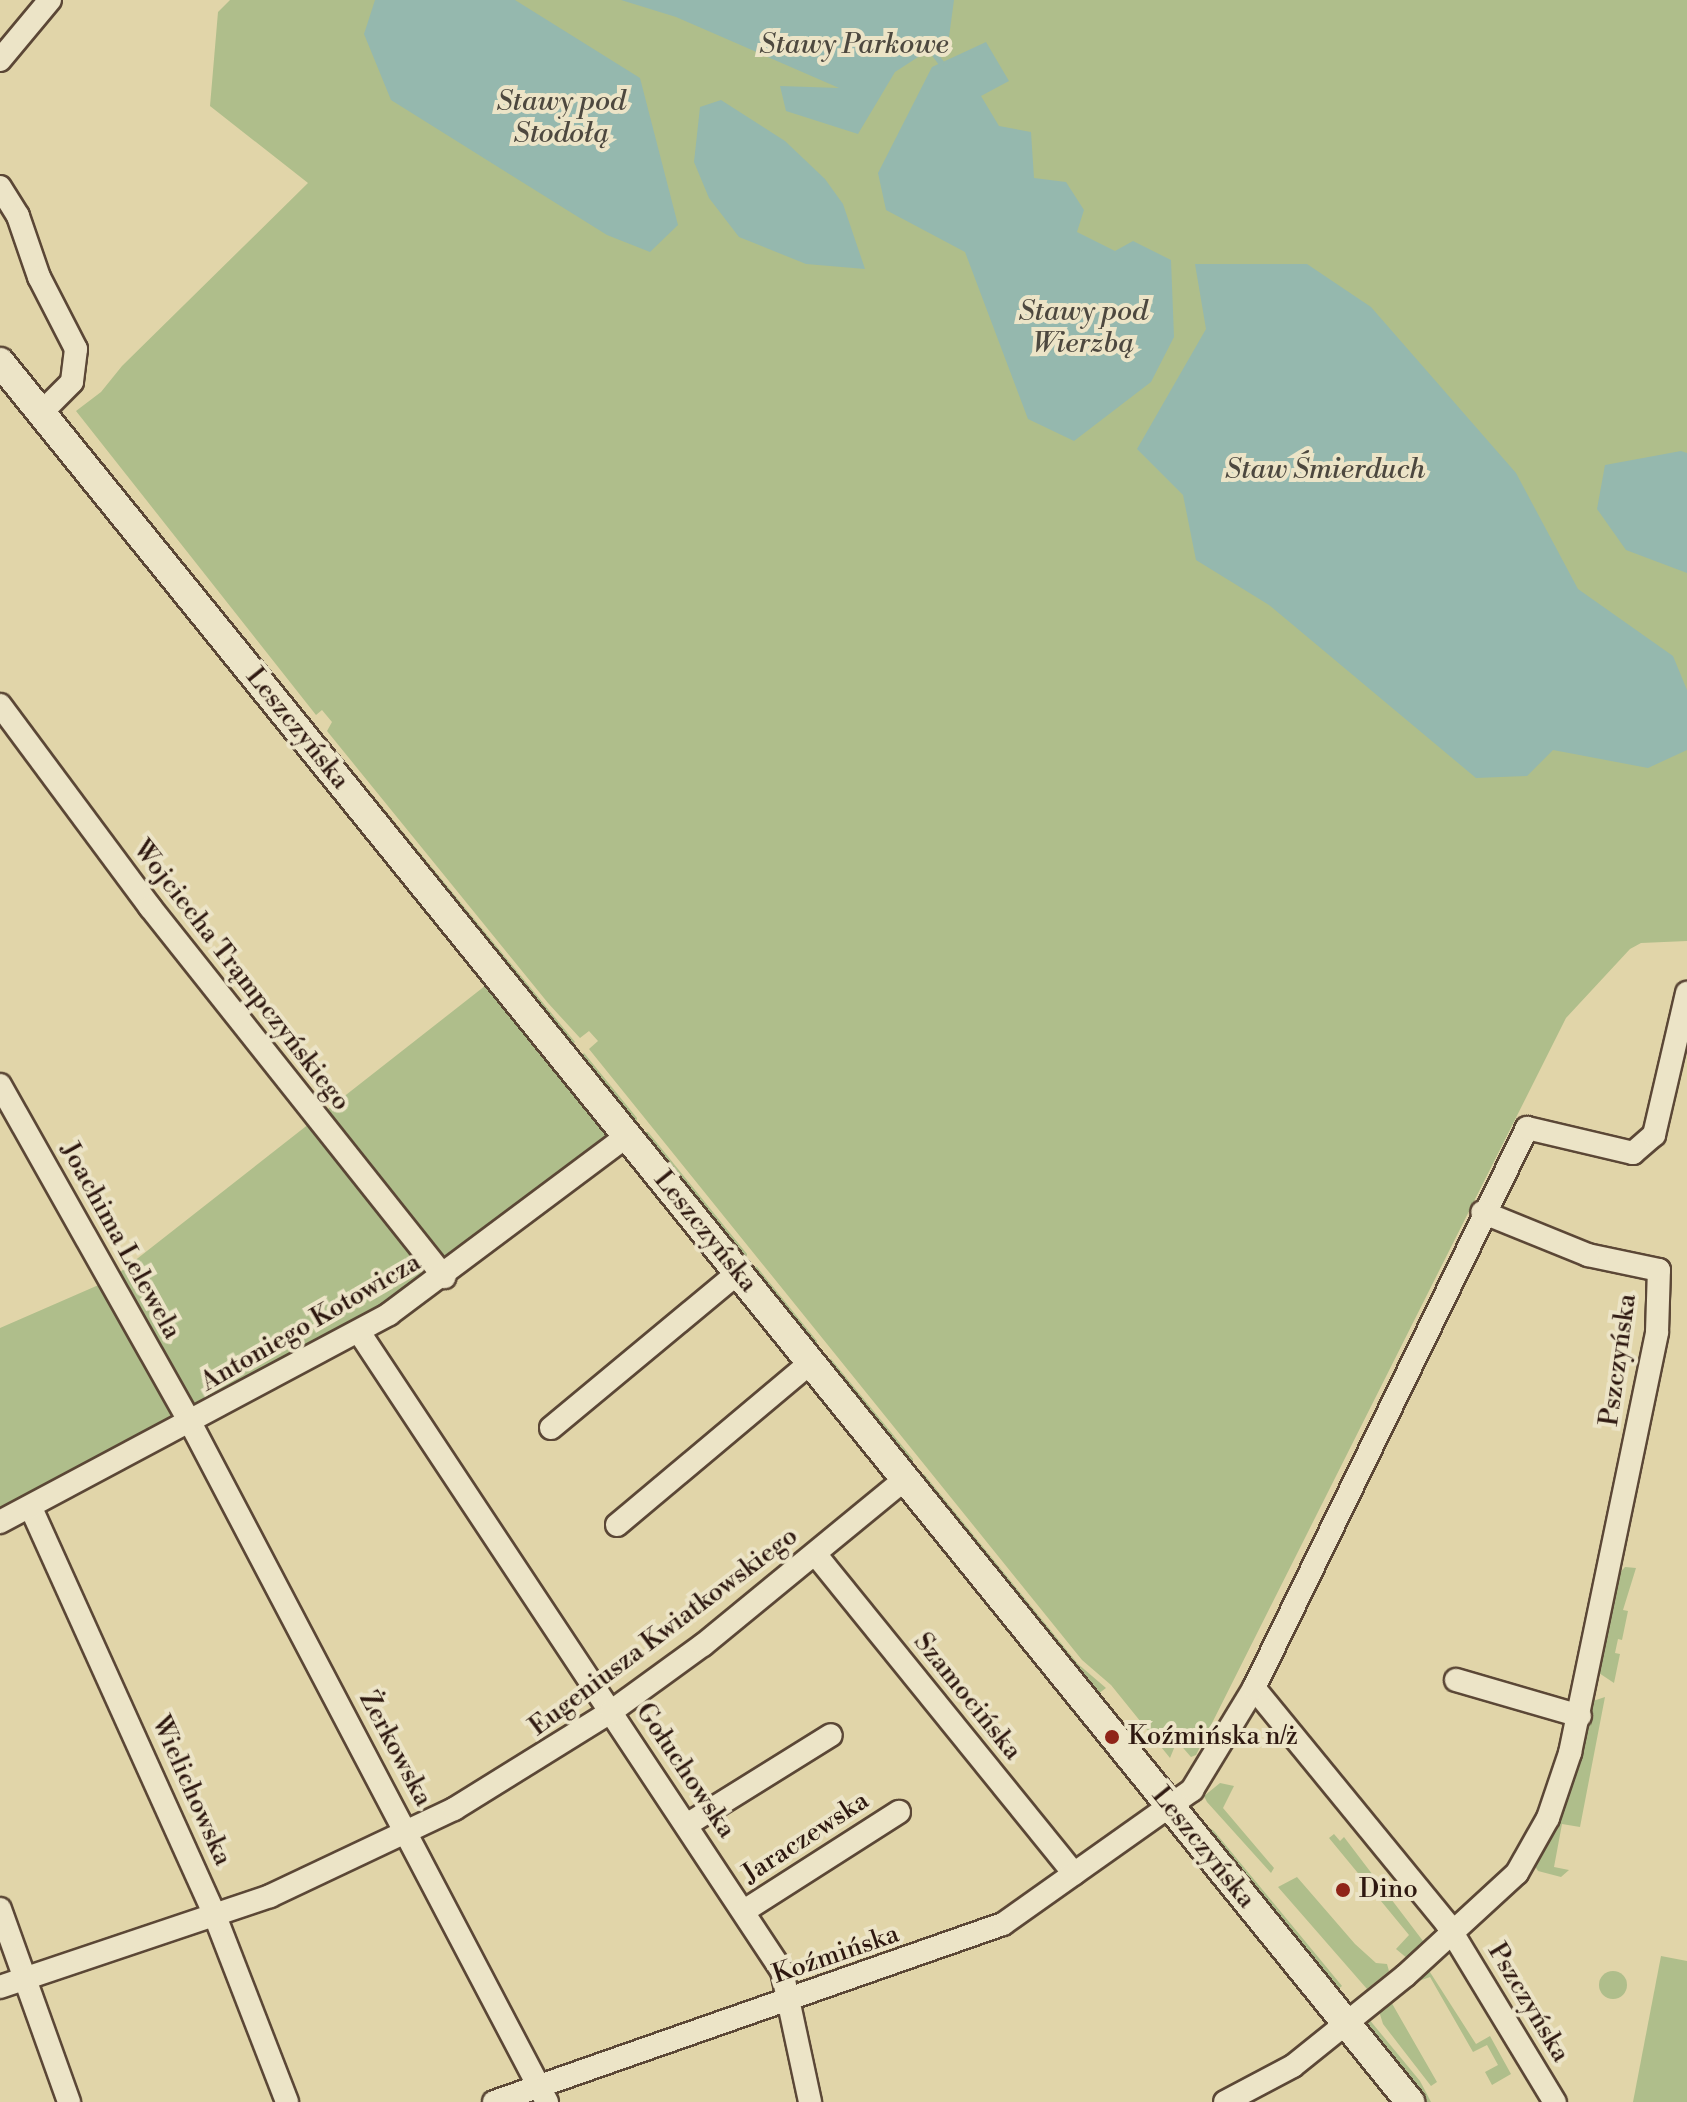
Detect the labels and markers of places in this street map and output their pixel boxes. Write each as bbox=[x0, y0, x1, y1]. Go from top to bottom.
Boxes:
place label: Koźmińska n/ż bbox=[1128, 1721, 1298, 1753]
marker: Koźmińska n/ż bbox=[1103, 1728, 1121, 1746]
place label: Dino bbox=[1359, 1874, 1418, 1906]
marker: Dino bbox=[1334, 1881, 1352, 1899]

